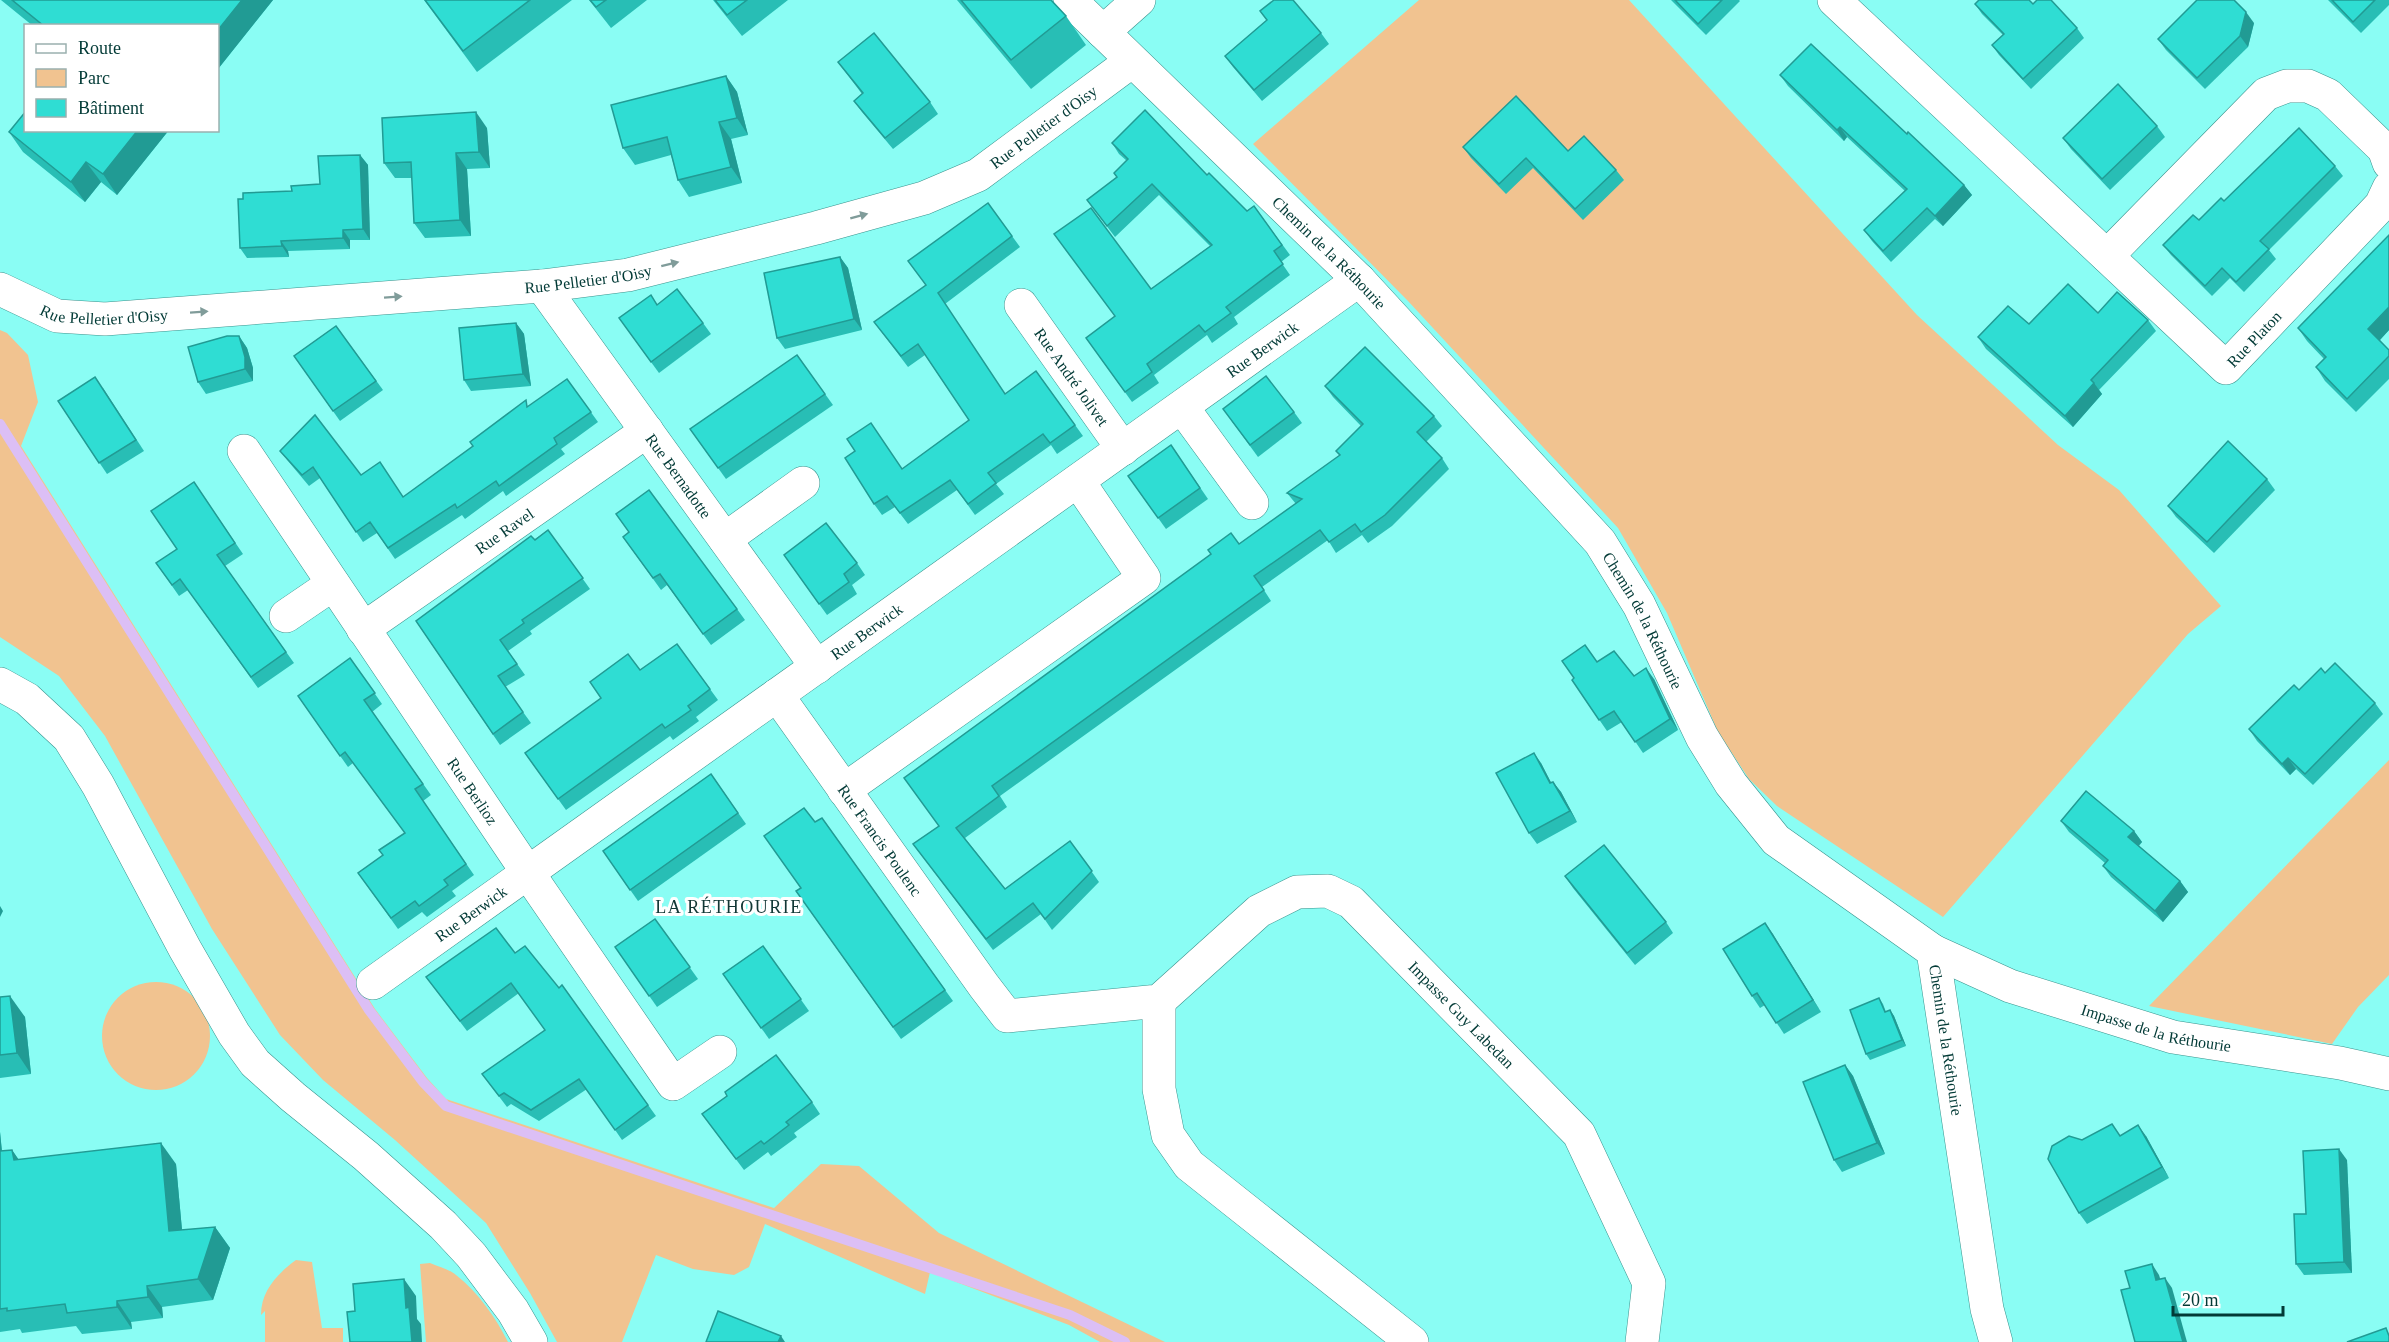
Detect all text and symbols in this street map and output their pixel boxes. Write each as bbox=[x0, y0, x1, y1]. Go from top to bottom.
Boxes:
legend bbox=[24, 24, 219, 132]
text: Route bbox=[78, 38, 121, 58]
text: Parc bbox=[78, 68, 110, 88]
street label: Rue Pelletier d'Oisy bbox=[987, 82, 1101, 172]
text: Bâtiment bbox=[78, 98, 144, 118]
street label: Chemin de la Réthourie bbox=[1269, 193, 1389, 312]
one-way arrow bbox=[850, 211, 868, 221]
one-way arrow bbox=[661, 259, 679, 269]
street label: Rue Pelletier d'Oisy bbox=[524, 261, 654, 296]
one-way arrow bbox=[384, 292, 403, 302]
street label: Rue Pelletier d'Oisy bbox=[38, 301, 169, 328]
one-way arrow bbox=[189, 307, 208, 316]
street label: Rue Platon bbox=[2224, 308, 2285, 371]
street label: Rue Berwick bbox=[1223, 318, 1302, 381]
street label: Rue André Jolivet bbox=[1031, 325, 1112, 430]
street label: Rue Bernadotte bbox=[642, 431, 715, 522]
street label: Rue Ravel bbox=[472, 505, 537, 557]
street label: Chemin de la Réthourie bbox=[1599, 549, 1686, 692]
street label: Rue Berwick bbox=[828, 600, 906, 663]
street label: Rue Berlioz bbox=[444, 755, 501, 828]
street label: Rue Francis Poulenc bbox=[834, 781, 925, 899]
street label: Rue Berwick bbox=[432, 882, 510, 945]
district label: LA RÉTHOURIE bbox=[655, 896, 803, 917]
street label: Impasse Guy Labedan bbox=[1405, 958, 1517, 1072]
street label: Chemin de la Réthourie bbox=[1926, 963, 1966, 1117]
street label: Impasse de la Réthourie bbox=[2079, 1001, 2232, 1055]
scale bar bbox=[2173, 1279, 2282, 1317]
text: 20 m bbox=[2182, 1290, 2219, 1310]

